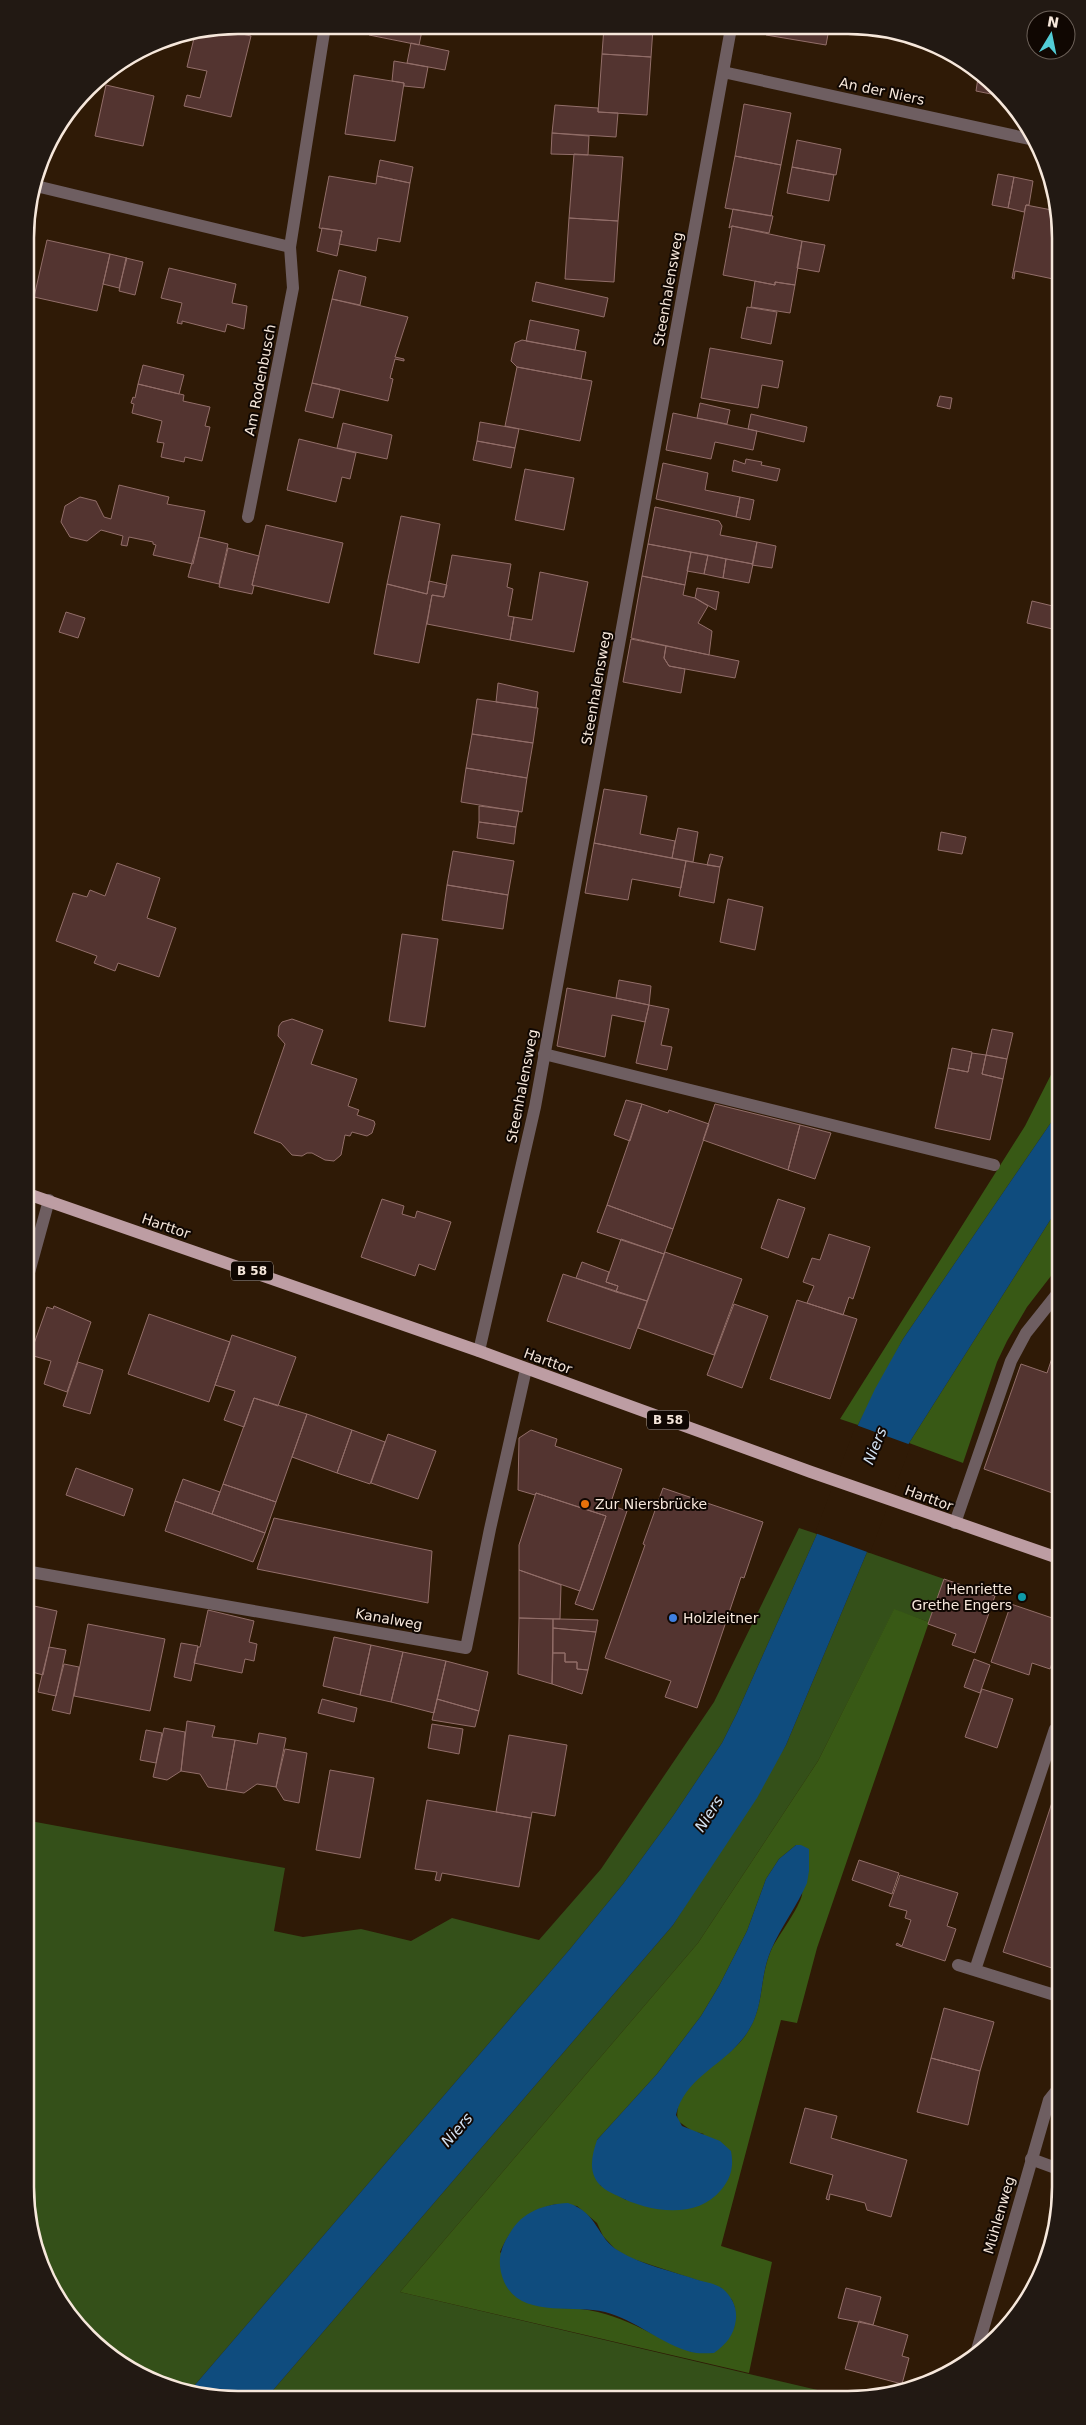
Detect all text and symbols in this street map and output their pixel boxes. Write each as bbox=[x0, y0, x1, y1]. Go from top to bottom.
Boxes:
north arrow bbox=[1026, 10, 1076, 60]
text: N bbox=[1046, 13, 1060, 31]
street label: An der Niers bbox=[838, 74, 926, 108]
street label: Steenhalensweg bbox=[650, 231, 686, 347]
street label: Am Rodenbusch bbox=[241, 323, 279, 437]
street label: Steenhalensweg bbox=[578, 630, 614, 746]
street label: Steenhalensweg bbox=[503, 1028, 541, 1144]
street label: Harttor bbox=[140, 1210, 193, 1242]
road number: B 58 bbox=[231, 1262, 273, 1280]
street label: Harttor bbox=[522, 1345, 575, 1377]
road number: B 58 bbox=[647, 1410, 689, 1430]
water label: Niers bbox=[859, 1425, 891, 1467]
street label: Harttor bbox=[903, 1482, 956, 1514]
place label: Zur Niersbrücke bbox=[595, 1496, 707, 1512]
marker: Zur Niersbrücke bbox=[579, 1498, 591, 1510]
place label: Henriette Grethe Engers bbox=[911, 1581, 1012, 1613]
marker: Henriette Grethe Engers bbox=[1016, 1591, 1028, 1603]
street label: Kanalweg bbox=[354, 1605, 424, 1633]
place label: Holzleitner bbox=[683, 1610, 759, 1626]
marker: Holzleitner bbox=[667, 1612, 679, 1624]
water label: Niers bbox=[691, 1793, 727, 1835]
water label: Niers bbox=[438, 2109, 477, 2150]
street label: Mühlenweg bbox=[980, 2174, 1018, 2256]

